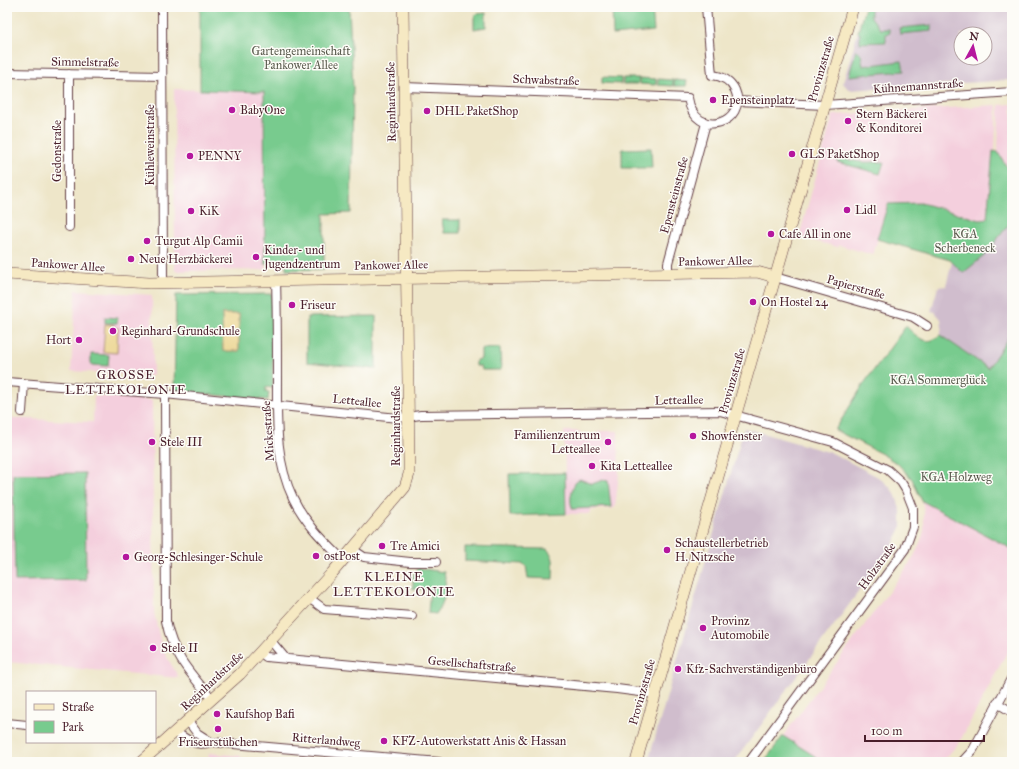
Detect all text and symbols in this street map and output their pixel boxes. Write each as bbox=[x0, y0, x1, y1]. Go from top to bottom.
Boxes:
north arrow bbox=[953, 26, 993, 66]
text: N bbox=[969, 30, 980, 44]
street label: Provinzstraße bbox=[805, 34, 837, 104]
park label: Gartengemeinschaft Pankower Allee bbox=[252, 44, 351, 72]
street label: Simmelstraße bbox=[51, 54, 119, 70]
street label: Reginhardstraße bbox=[383, 62, 400, 142]
street label: Schwabstraße bbox=[512, 72, 580, 88]
street label: Kühnemannstraße bbox=[872, 76, 964, 96]
place label: Epensteinplatz bbox=[721, 93, 795, 107]
marker: Epensteinplatz bbox=[708, 95, 718, 105]
place label: BabyOne bbox=[240, 103, 285, 117]
street label: Kühleweinstraße bbox=[143, 104, 157, 186]
place label: DHL PaketShop bbox=[435, 104, 518, 118]
marker: BabyOne bbox=[227, 105, 237, 115]
marker: DHL PaketShop bbox=[422, 106, 432, 116]
place label: Stern Bäckerei & Konditorei bbox=[856, 107, 928, 135]
marker: Stern Bäckerei & Konditorei bbox=[843, 116, 853, 126]
street label: Gedonstraße bbox=[50, 120, 64, 182]
place label: GLS PaketShop bbox=[800, 147, 879, 161]
place label: PENNY bbox=[198, 149, 242, 163]
marker: GLS PaketShop bbox=[787, 149, 797, 159]
marker: PENNY bbox=[185, 151, 195, 161]
street label: Epensteinstraße bbox=[657, 155, 691, 235]
place label: Lidl bbox=[855, 203, 877, 217]
place label: KiK bbox=[199, 204, 220, 218]
marker: Lidl bbox=[842, 205, 852, 215]
marker: KiK bbox=[186, 206, 196, 216]
place label: Cafe All in one bbox=[779, 227, 851, 241]
park label: KGA Scherbeneck bbox=[934, 227, 996, 255]
marker: Cafe All in one bbox=[766, 229, 776, 239]
place label: Turgut Alp Camii bbox=[155, 234, 243, 249]
marker: Turgut Alp Camii bbox=[142, 236, 152, 246]
place label: Kinder- und Jugendzentrum bbox=[262, 243, 340, 272]
place label: Neue Herzbäckerei bbox=[139, 252, 233, 266]
marker: Kinder- und Jugendzentrum bbox=[251, 252, 261, 262]
street label: Pankower Allee bbox=[678, 253, 752, 269]
marker: Neue Herzbäckerei bbox=[126, 254, 136, 264]
street label: Pankower Allee bbox=[31, 255, 105, 275]
street label: Pankower Allee bbox=[354, 257, 428, 273]
street label: Papierstraße bbox=[825, 272, 887, 302]
place label: On Hostel 24 bbox=[761, 295, 828, 309]
marker: On Hostel 24 bbox=[748, 297, 758, 307]
place label: Friseur bbox=[300, 298, 336, 312]
marker: Friseur bbox=[287, 300, 297, 310]
place label: Reginhard-Grundschule bbox=[121, 324, 240, 339]
marker: Reginhard-Grundschule bbox=[108, 326, 118, 336]
place label: Hort bbox=[46, 333, 72, 347]
marker: Hort bbox=[74, 335, 84, 345]
street label: Provinzstraße bbox=[716, 346, 748, 416]
district label: GROSSE LETTEKOLONIE bbox=[65, 367, 187, 398]
park label: KGA Sommerglück bbox=[890, 373, 986, 388]
street label: Reginhardstraße bbox=[389, 386, 404, 466]
street label: Letteallee bbox=[332, 391, 382, 411]
street label: Letteallee bbox=[654, 393, 704, 407]
street label: Mickestraße bbox=[259, 400, 277, 462]
place label: Familienzentrum Letteallee bbox=[514, 428, 600, 456]
place label: Showfenster bbox=[701, 429, 763, 443]
marker: Showfenster bbox=[688, 431, 698, 441]
place label: Stele III bbox=[160, 435, 202, 449]
marker: Stele III bbox=[147, 437, 157, 447]
marker: Familienzentrum Letteallee bbox=[603, 437, 613, 447]
place label: Kita Letteallee bbox=[600, 459, 673, 473]
marker: Kita Letteallee bbox=[587, 461, 597, 471]
park label: KGA Holzweg bbox=[921, 470, 992, 485]
place label: Schaustellerbetrieb H. Nitzsche bbox=[675, 536, 768, 564]
place label: Tre Amici bbox=[390, 539, 440, 553]
street label: Holzstraße bbox=[855, 540, 899, 592]
marker: Tre Amici bbox=[377, 541, 387, 551]
marker: Schaustellerbetrieb H. Nitzsche bbox=[662, 545, 672, 555]
place label: ostPost bbox=[324, 549, 361, 563]
place label: Georg-Schlesinger-Schule bbox=[134, 550, 263, 565]
marker: ostPost bbox=[311, 551, 321, 561]
marker: Georg-Schlesinger-Schule bbox=[121, 552, 131, 562]
district label: KLEINE LETTEKOLONIE bbox=[333, 569, 455, 600]
place label: Provinz Automobile bbox=[710, 614, 769, 642]
marker: Provinz Automobile bbox=[698, 623, 708, 633]
place label: Stele II bbox=[161, 641, 198, 655]
marker: Stele II bbox=[148, 643, 158, 653]
street label: Reginhardstraße bbox=[178, 648, 247, 714]
street label: Gesellschaftstraße bbox=[427, 653, 517, 675]
street label: Provinzstraße bbox=[626, 657, 658, 727]
place label: Kfz-Sachverständigenbüro bbox=[686, 662, 817, 677]
marker: Kfz-Sachverständigenbüro bbox=[673, 664, 683, 674]
legend bbox=[26, 691, 156, 743]
text: Straße bbox=[62, 700, 94, 714]
place label: Kaufshop Bafi bbox=[225, 707, 295, 721]
marker: Kaufshop Bafi bbox=[212, 709, 222, 719]
scale bar bbox=[865, 717, 984, 743]
text: Park bbox=[62, 720, 84, 734]
marker: Friseurstübchen bbox=[213, 724, 223, 734]
text: 100 m bbox=[871, 724, 902, 738]
street label: Ritterlandweg bbox=[291, 730, 361, 751]
place label: KFZ-Autowerkstatt Anis & Hassan bbox=[392, 734, 567, 748]
place label: Friseurstübchen bbox=[178, 735, 258, 749]
marker: KFZ-Autowerkstatt Anis & Hassan bbox=[379, 736, 389, 746]

